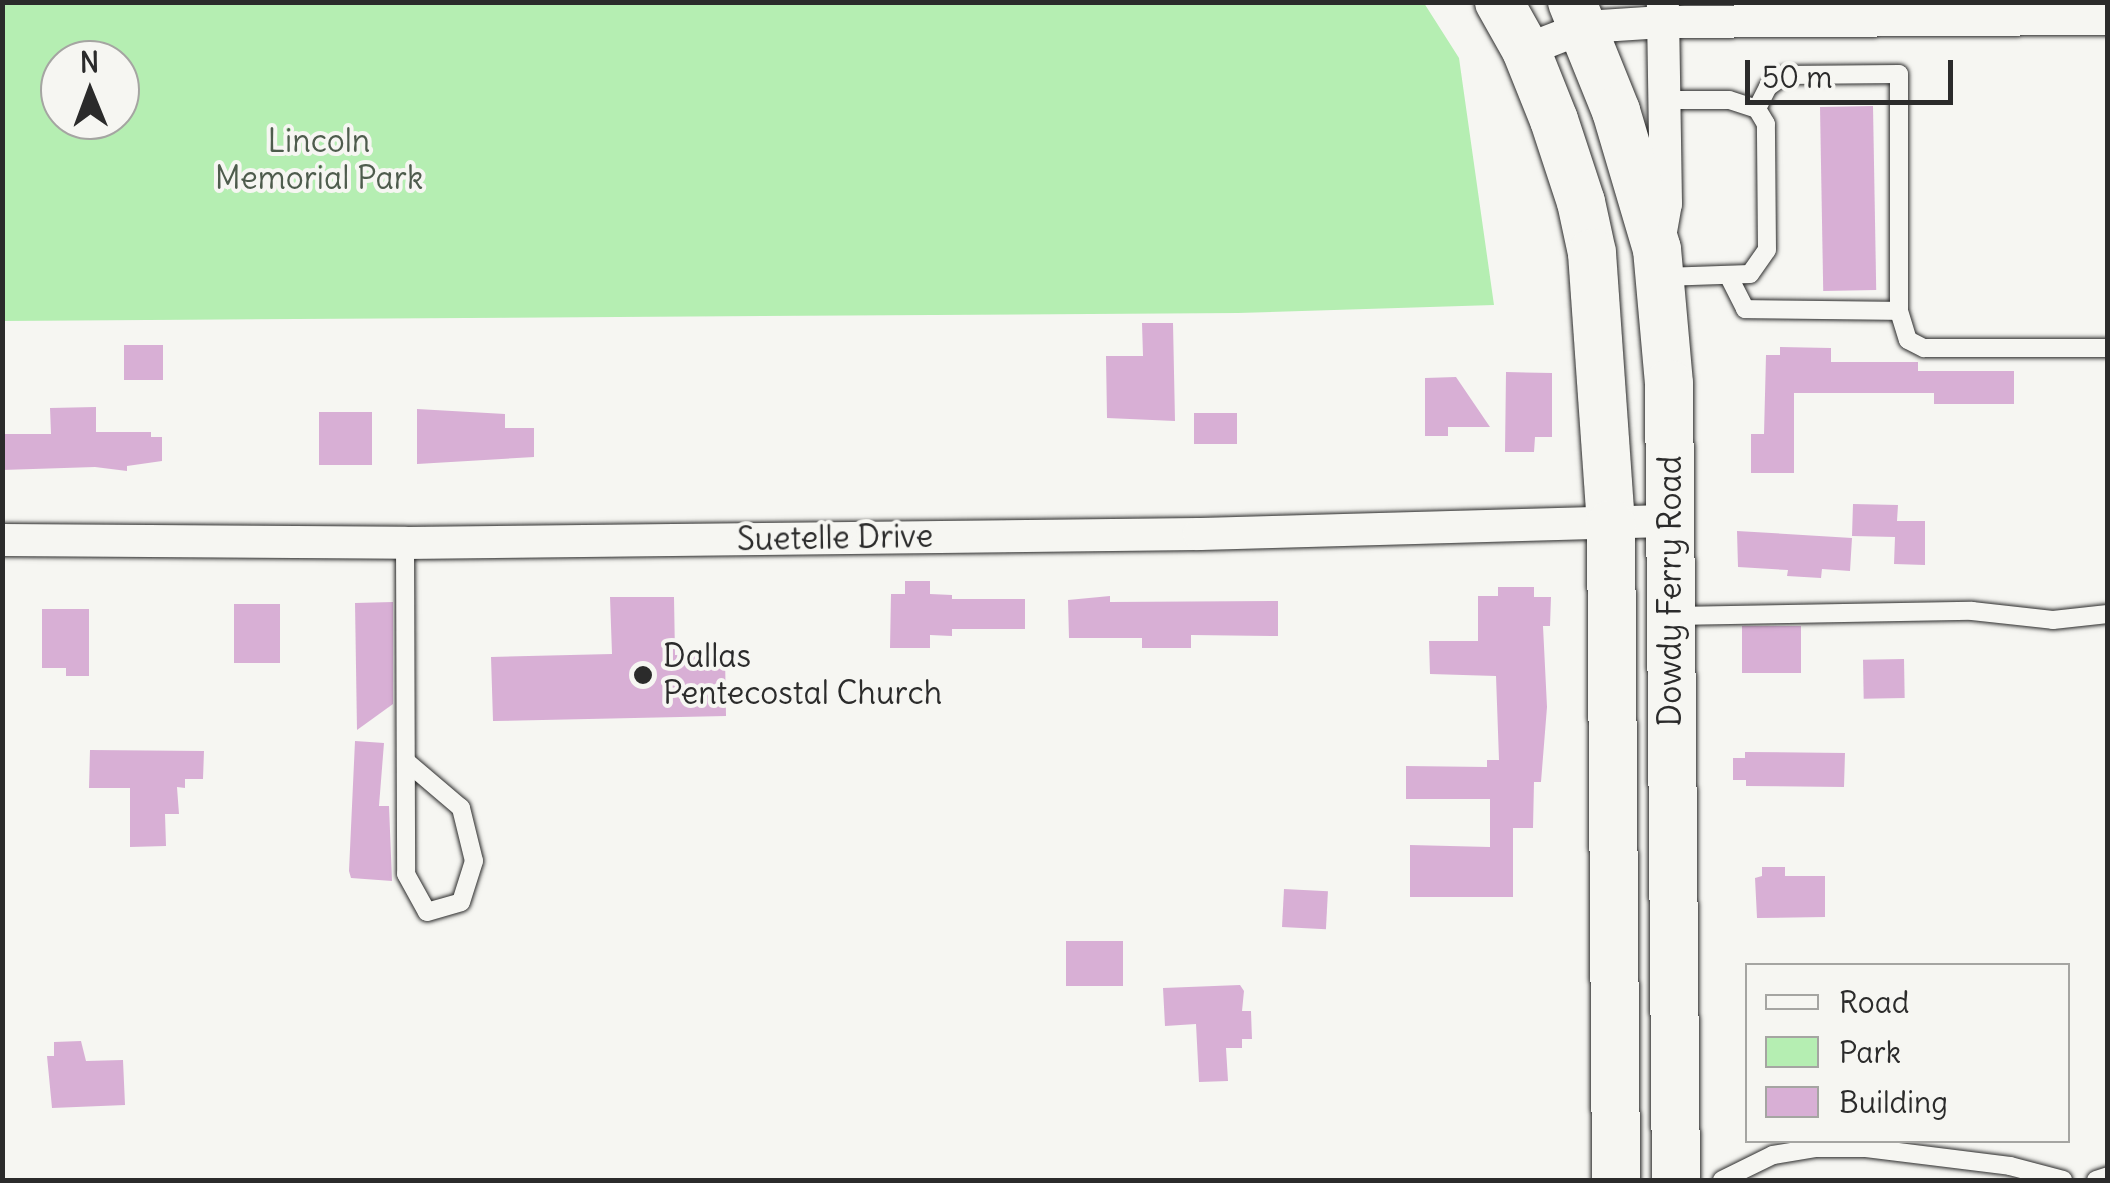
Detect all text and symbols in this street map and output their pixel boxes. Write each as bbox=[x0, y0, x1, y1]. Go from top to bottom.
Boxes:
north arrow bbox=[40, 40, 140, 140]
scale bar bbox=[1750, 40, 1958, 102]
text: N bbox=[80, 44, 99, 80]
text: 50 m bbox=[1762, 58, 1832, 96]
park label: Lincoln Memorial Park bbox=[215, 123, 423, 198]
street label: Dowdy Ferry Road bbox=[1651, 456, 1689, 726]
street label: Suetelle Drive bbox=[737, 517, 933, 559]
place label: Dallas Pentecostal Church bbox=[663, 638, 942, 713]
marker: Dallas Pentecostal Church bbox=[632, 664, 654, 686]
legend bbox=[1745, 963, 2070, 1143]
text: Road bbox=[1839, 983, 1909, 1021]
text: Park bbox=[1839, 1033, 1901, 1071]
text: Building bbox=[1839, 1083, 1948, 1121]

